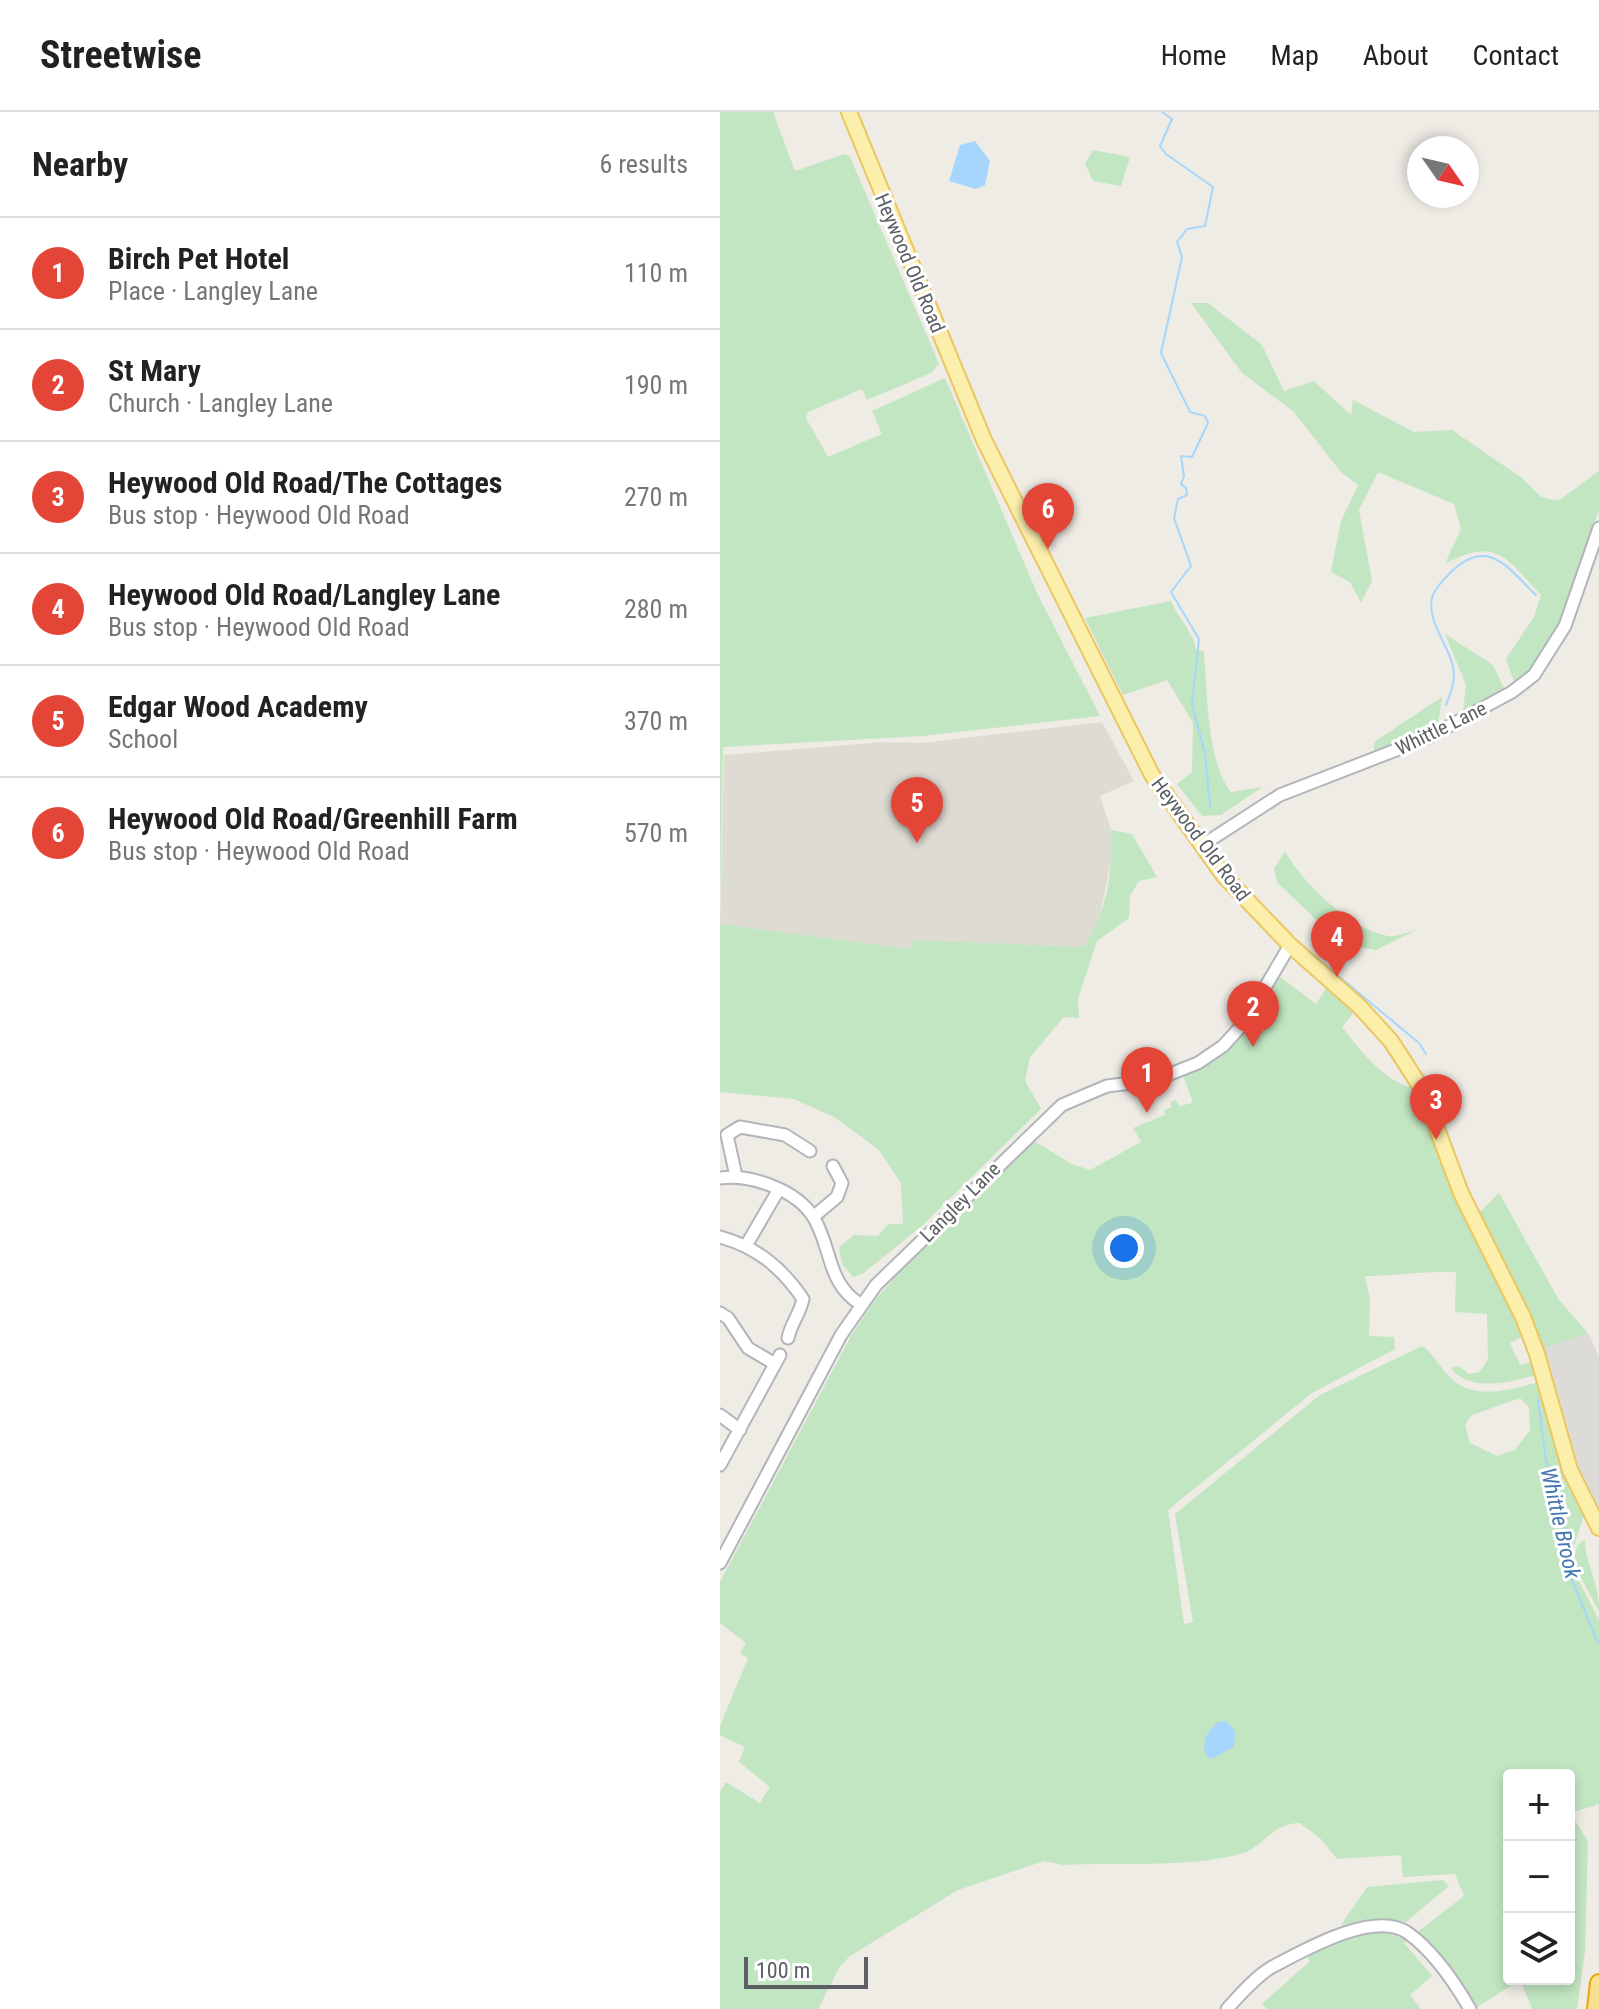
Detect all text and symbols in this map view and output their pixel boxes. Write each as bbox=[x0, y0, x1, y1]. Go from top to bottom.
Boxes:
text: Streetwise bbox=[40, 33, 201, 77]
text: Home bbox=[1161, 39, 1226, 72]
text: Map bbox=[1270, 39, 1319, 72]
text: About bbox=[1363, 39, 1429, 72]
text: Contact bbox=[1473, 39, 1559, 72]
north arrow bbox=[1407, 136, 1479, 208]
text: Nearby bbox=[32, 144, 128, 184]
text: 6 results bbox=[599, 149, 688, 179]
street label: Heywood Old Road bbox=[870, 190, 950, 336]
text: Birch Pet Hotel bbox=[108, 241, 289, 276]
text: 1 bbox=[51, 258, 65, 288]
text: 110 m bbox=[624, 258, 688, 288]
text: Place · Langley Lane bbox=[108, 276, 318, 306]
text: St Mary bbox=[108, 353, 201, 388]
text: 2 bbox=[51, 370, 65, 400]
text: 190 m bbox=[624, 370, 688, 400]
text: Church · Langley Lane bbox=[108, 388, 333, 418]
text: Heywood Old Road/The Cottages bbox=[108, 465, 502, 500]
text: 3 bbox=[51, 482, 65, 512]
text: 270 m bbox=[624, 482, 688, 512]
pin: 6 bbox=[1022, 483, 1074, 549]
text: Bus stop · Heywood Old Road bbox=[108, 500, 410, 530]
text: Heywood Old Road/Langley Lane bbox=[108, 577, 500, 612]
text: 4 bbox=[51, 594, 65, 624]
text: 280 m bbox=[624, 594, 688, 624]
text: Bus stop · Heywood Old Road bbox=[108, 612, 410, 642]
text: Edgar Wood Academy bbox=[108, 689, 368, 724]
street label: Whittle Lane bbox=[1392, 696, 1490, 760]
text: 5 bbox=[51, 706, 65, 736]
text: 370 m bbox=[624, 706, 688, 736]
text: School bbox=[108, 724, 178, 754]
street label: Heywood Old Road bbox=[1147, 772, 1255, 906]
pin: 5 bbox=[891, 777, 943, 843]
text: Heywood Old Road/Greenhill Farm bbox=[108, 801, 518, 836]
text: 6 bbox=[51, 818, 65, 848]
text: 570 m bbox=[624, 818, 688, 848]
text: Bus stop · Heywood Old Road bbox=[108, 836, 410, 866]
pin: 4 bbox=[1311, 911, 1363, 977]
pin: 2 bbox=[1227, 981, 1279, 1047]
pin: 1 bbox=[1121, 1047, 1173, 1113]
pin: 3 bbox=[1410, 1074, 1462, 1140]
street label: Langley Lane bbox=[915, 1157, 1005, 1247]
your location bbox=[1104, 1228, 1144, 1268]
water label: Whittle Brook bbox=[1536, 1465, 1585, 1581]
map controls bbox=[1503, 1769, 1575, 1985]
button: + bbox=[1503, 1769, 1575, 1841]
button: − bbox=[1503, 1841, 1575, 1913]
button: layers bbox=[1503, 1913, 1575, 1985]
scale bar bbox=[744, 1953, 868, 1989]
text: 100 m bbox=[756, 1958, 810, 1983]

